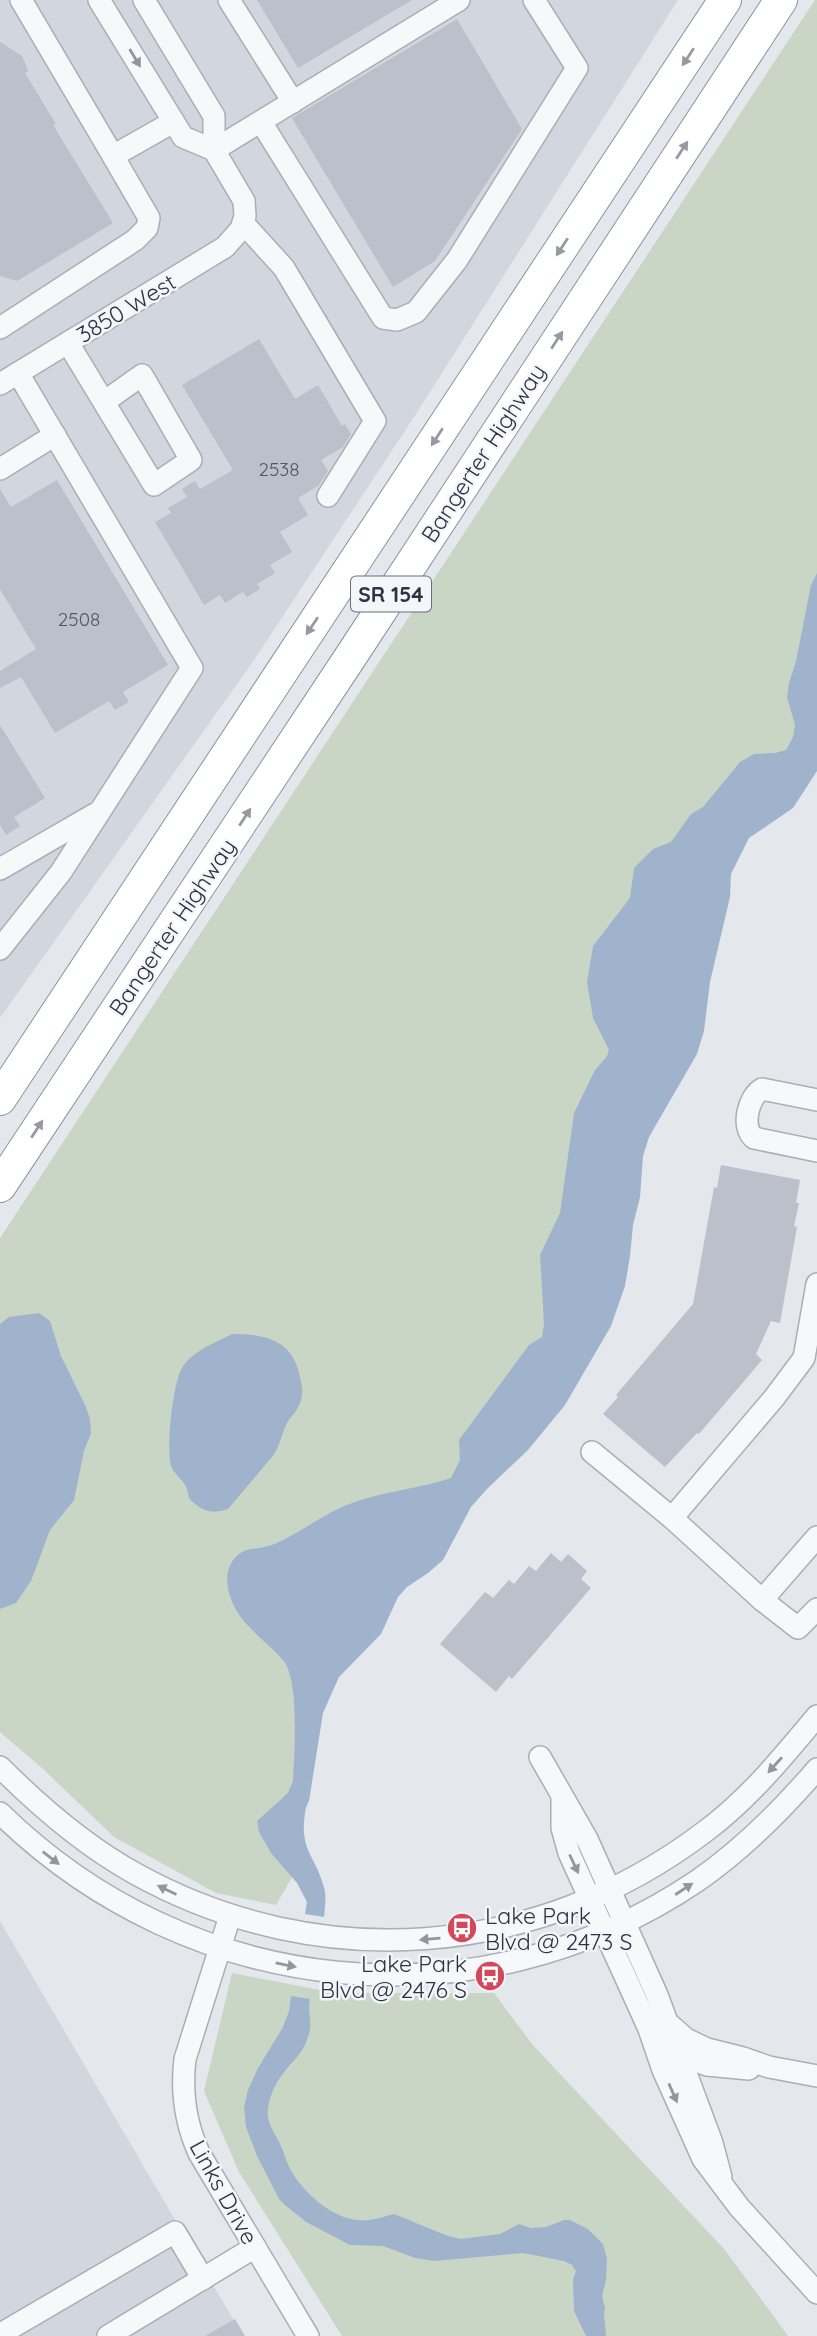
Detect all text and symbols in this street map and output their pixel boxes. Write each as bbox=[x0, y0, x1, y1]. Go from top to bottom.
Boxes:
one-way arrow bbox=[681, 48, 695, 66]
one-way arrow bbox=[128, 49, 141, 68]
one-way arrow bbox=[675, 140, 688, 159]
one-way arrow bbox=[556, 237, 569, 256]
street label: 3850 West bbox=[71, 267, 181, 349]
one-way arrow bbox=[550, 330, 563, 349]
street label: Bangerter Highway bbox=[414, 358, 552, 548]
one-way arrow bbox=[431, 427, 444, 446]
house number: 2538 bbox=[258, 457, 300, 481]
road number: SR 154 bbox=[351, 576, 431, 612]
house number: 2508 bbox=[58, 607, 100, 631]
one-way arrow bbox=[305, 617, 318, 636]
one-way arrow bbox=[238, 807, 251, 827]
street label: Bangerter Highway bbox=[102, 833, 242, 1021]
one-way arrow bbox=[31, 1119, 44, 1139]
one-way arrow bbox=[768, 1756, 784, 1773]
one-way arrow bbox=[42, 1851, 60, 1866]
one-way arrow bbox=[568, 1854, 580, 1874]
one-way arrow bbox=[675, 1882, 694, 1895]
one-way arrow bbox=[157, 1884, 177, 1896]
place label: Lake Park Blvd @ 2473 S bbox=[485, 1901, 632, 1956]
bus stop icon: Lake Park Blvd @ 2473 S bbox=[445, 1911, 479, 1945]
one-way arrow bbox=[419, 1934, 441, 1945]
place label: Lake Park Blvd @ 2476 S bbox=[320, 1949, 467, 2004]
bus stop icon: Lake Park Blvd @ 2476 S bbox=[473, 1959, 507, 1993]
one-way arrow bbox=[275, 1960, 297, 1971]
one-way arrow bbox=[668, 2082, 679, 2103]
street label: Links Drive bbox=[183, 2135, 265, 2249]

